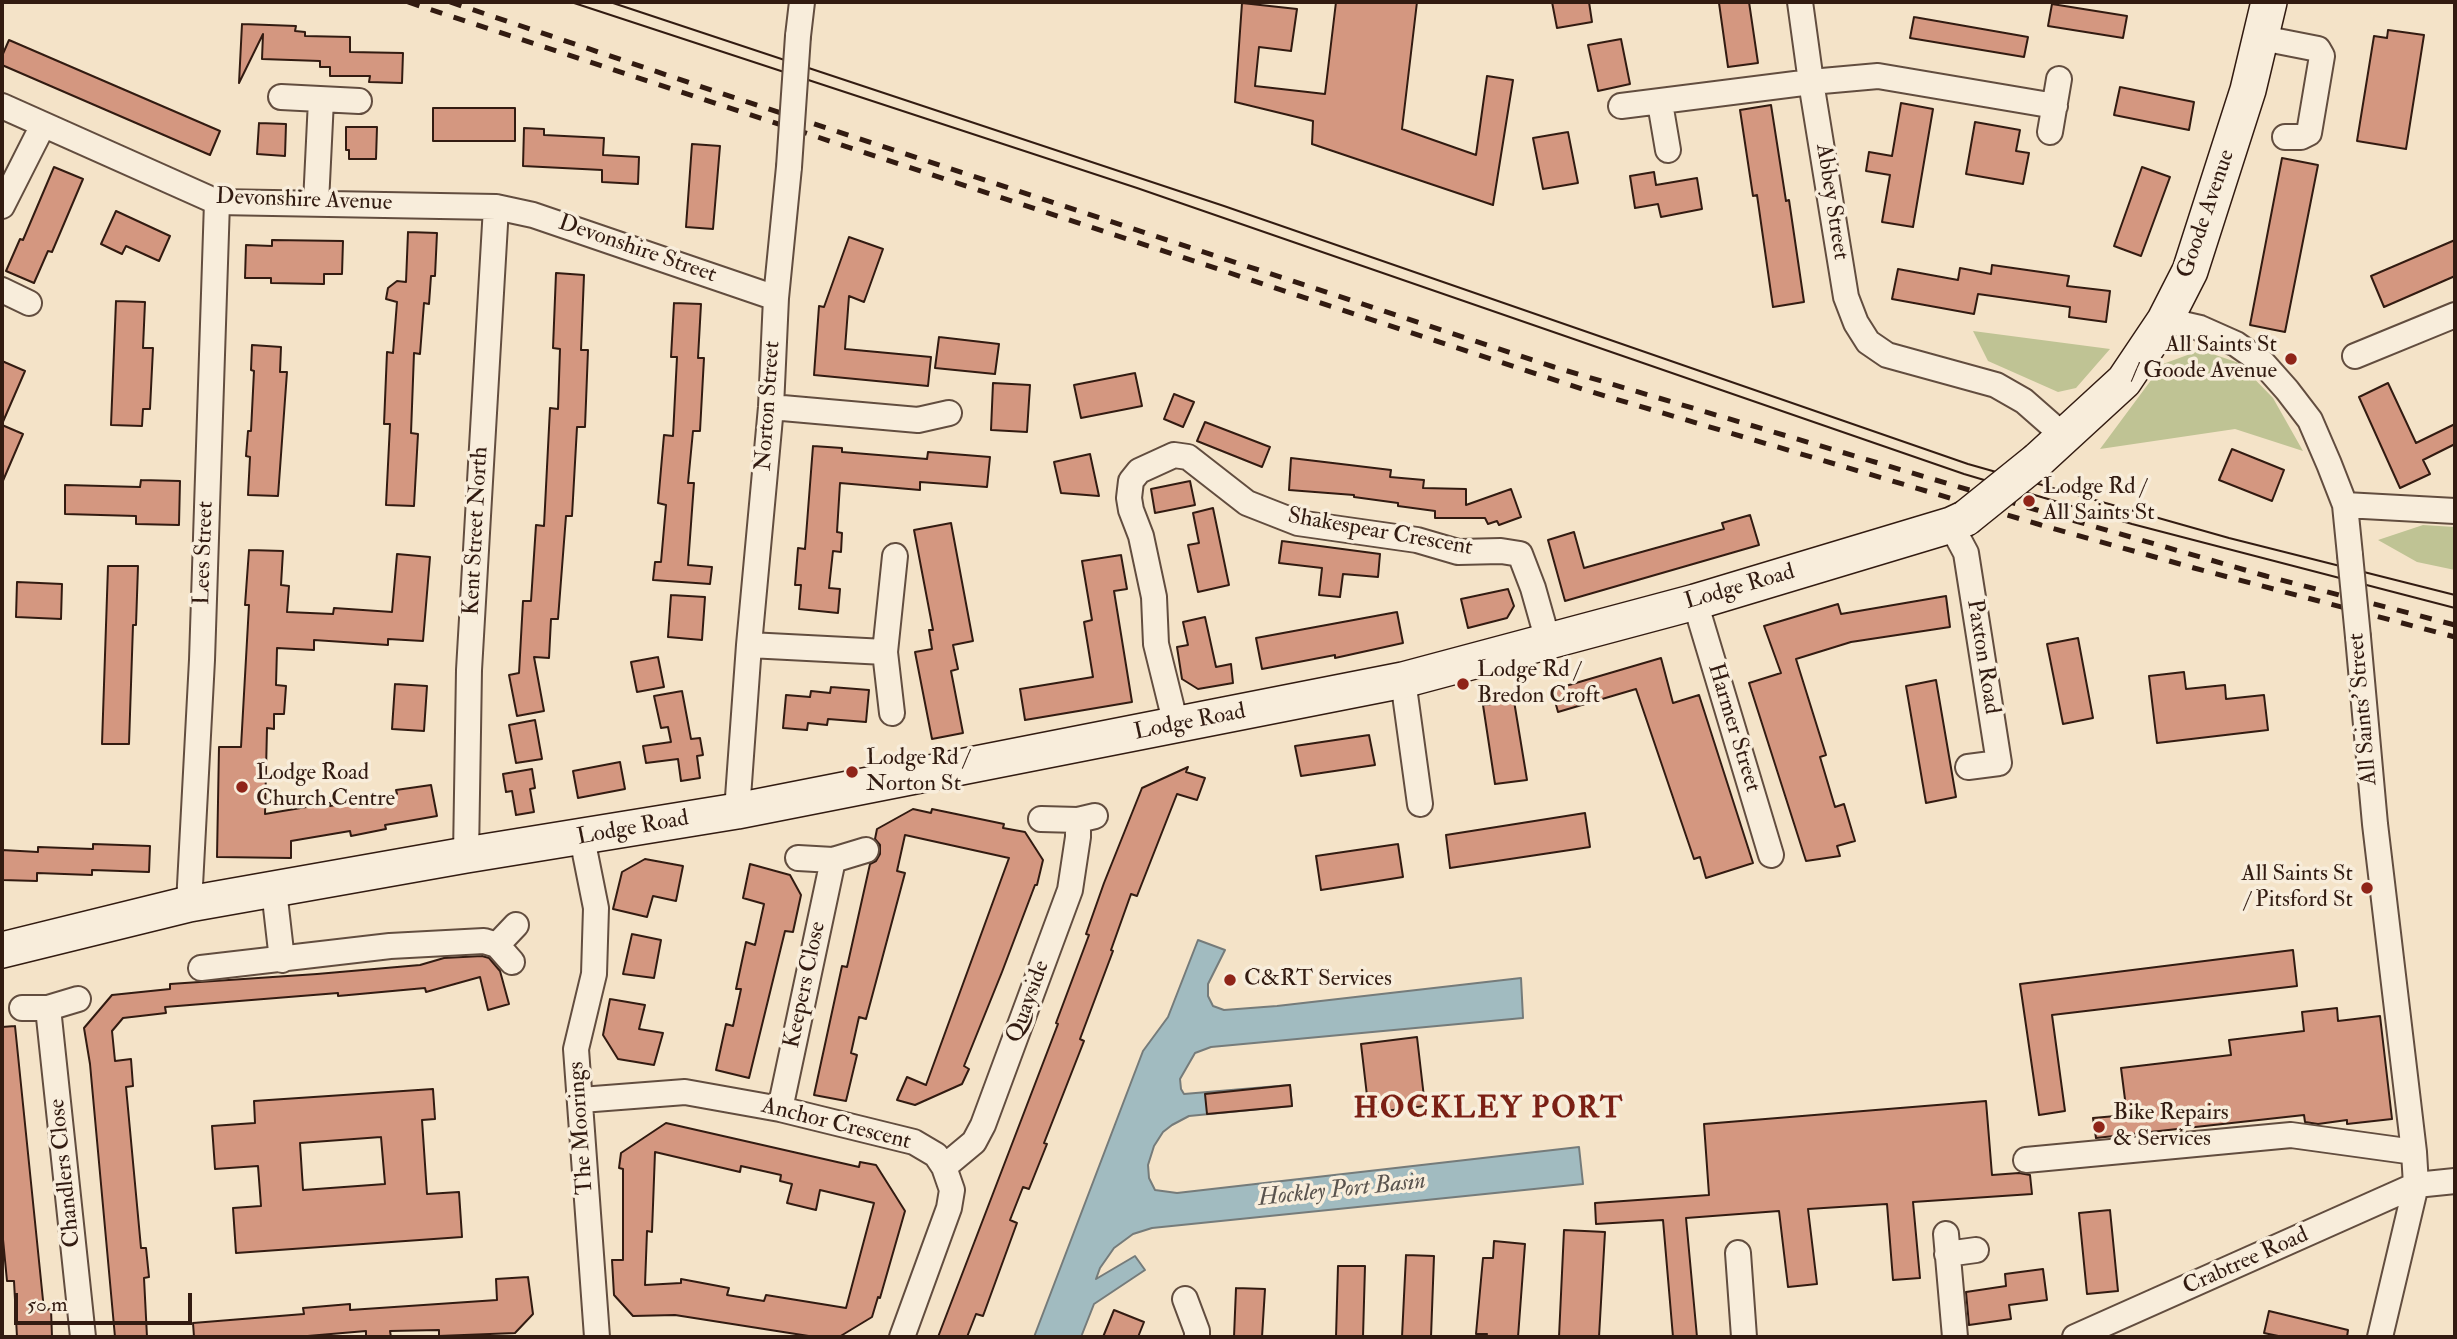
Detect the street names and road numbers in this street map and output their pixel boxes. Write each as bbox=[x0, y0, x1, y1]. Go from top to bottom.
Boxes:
street label: Abbey Street bbox=[1808, 142, 1854, 262]
street label: Goode Avenue bbox=[2172, 146, 2242, 282]
street label: Devonshire Avenue bbox=[215, 184, 393, 218]
street label: Devonshire Street bbox=[554, 210, 720, 290]
street label: Norton Street bbox=[751, 340, 787, 472]
street label: Kent Street North bbox=[459, 446, 495, 616]
street label: Lees Street bbox=[189, 501, 221, 605]
street label: Shakespear Crescent bbox=[1285, 503, 1475, 563]
street label: Lodge Road bbox=[1682, 559, 1798, 617]
street label: Paxton Road bbox=[1959, 598, 2005, 716]
street label: All Saints' Street bbox=[2344, 632, 2384, 786]
street label: Harmer Street bbox=[1700, 660, 1766, 796]
street label: Lodge Road bbox=[1132, 699, 1248, 747]
street label: Lodge Road bbox=[575, 806, 691, 852]
street label: Keepers Close bbox=[779, 919, 833, 1051]
street label: Quayside bbox=[1001, 957, 1057, 1047]
street label: The Moorings bbox=[564, 1061, 600, 1195]
street label: Anchor Crescent bbox=[758, 1093, 914, 1157]
street label: Chandlers Close bbox=[44, 1097, 88, 1249]
street label: Crabtree Road bbox=[2179, 1222, 2313, 1302]

